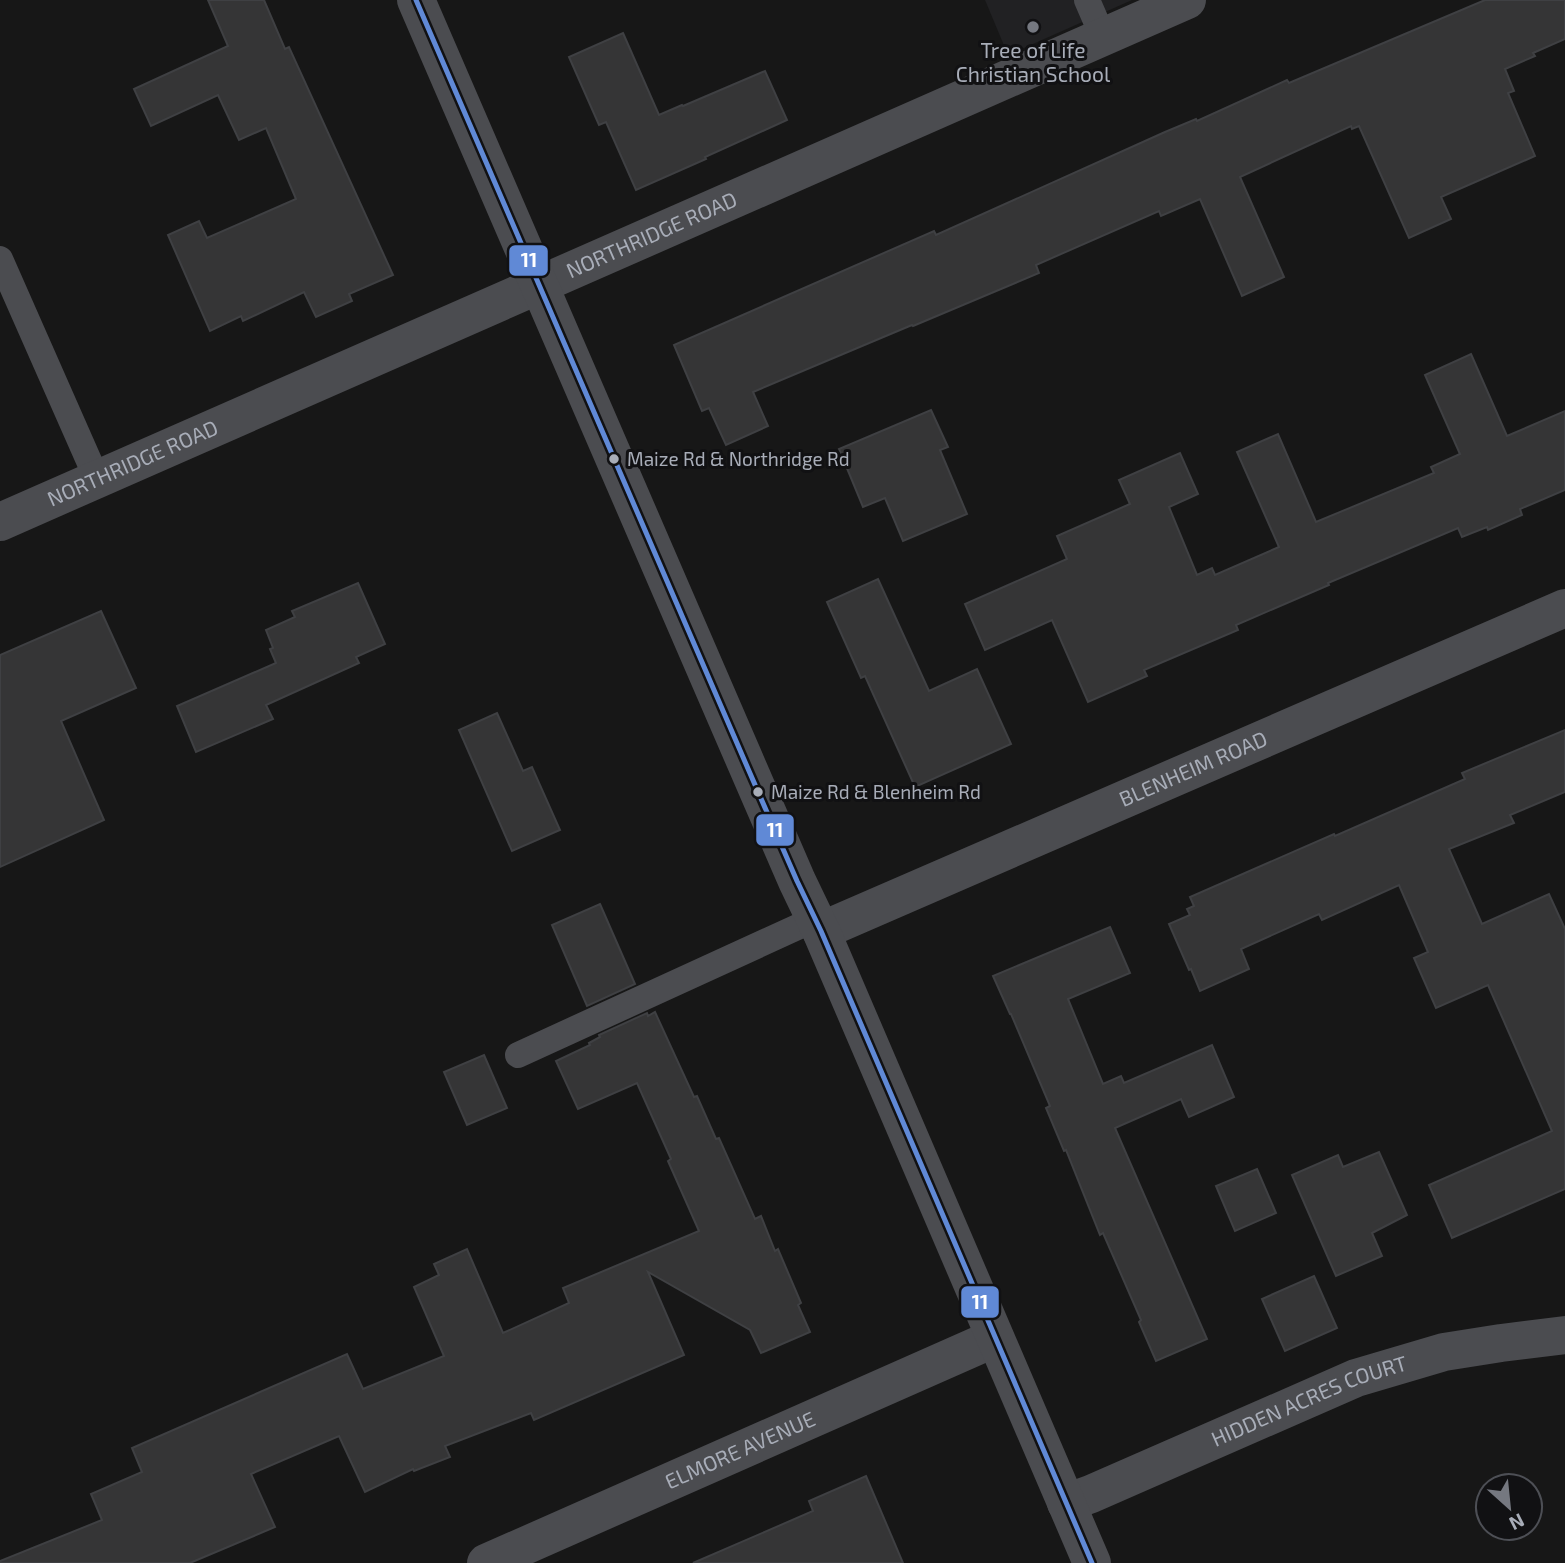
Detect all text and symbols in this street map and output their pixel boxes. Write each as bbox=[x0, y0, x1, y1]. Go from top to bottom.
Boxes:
marker: Tree of Life Christian School bbox=[1025, 19, 1041, 35]
place label: Tree of Life Christian School bbox=[956, 37, 1111, 86]
street label: NORTHRIDGE ROAD bbox=[562, 186, 740, 282]
line badge: 11 bbox=[508, 244, 549, 277]
text: 11 bbox=[521, 248, 537, 271]
street label: NORTHRIDGE ROAD bbox=[43, 414, 221, 511]
place label: Maize Rd & Northridge Rd bbox=[627, 447, 850, 470]
marker: Maize Rd & Northridge Rd bbox=[607, 452, 621, 466]
street label: BLENHEIM ROAD bbox=[1115, 725, 1271, 811]
place label: Maize Rd & Blenheim Rd bbox=[771, 780, 981, 803]
marker: Maize Rd & Blenheim Rd bbox=[751, 785, 765, 799]
line badge: 11 bbox=[755, 813, 795, 847]
text: 11 bbox=[767, 818, 783, 841]
line badge: 11 bbox=[960, 1285, 1000, 1319]
text: 11 bbox=[972, 1290, 988, 1313]
street label: HIDDEN ACRES COURT bbox=[1207, 1350, 1410, 1451]
street label: ELMORE AVENUE bbox=[661, 1405, 819, 1493]
north arrow bbox=[1474, 1472, 1544, 1542]
text: N bbox=[1506, 1509, 1528, 1536]

